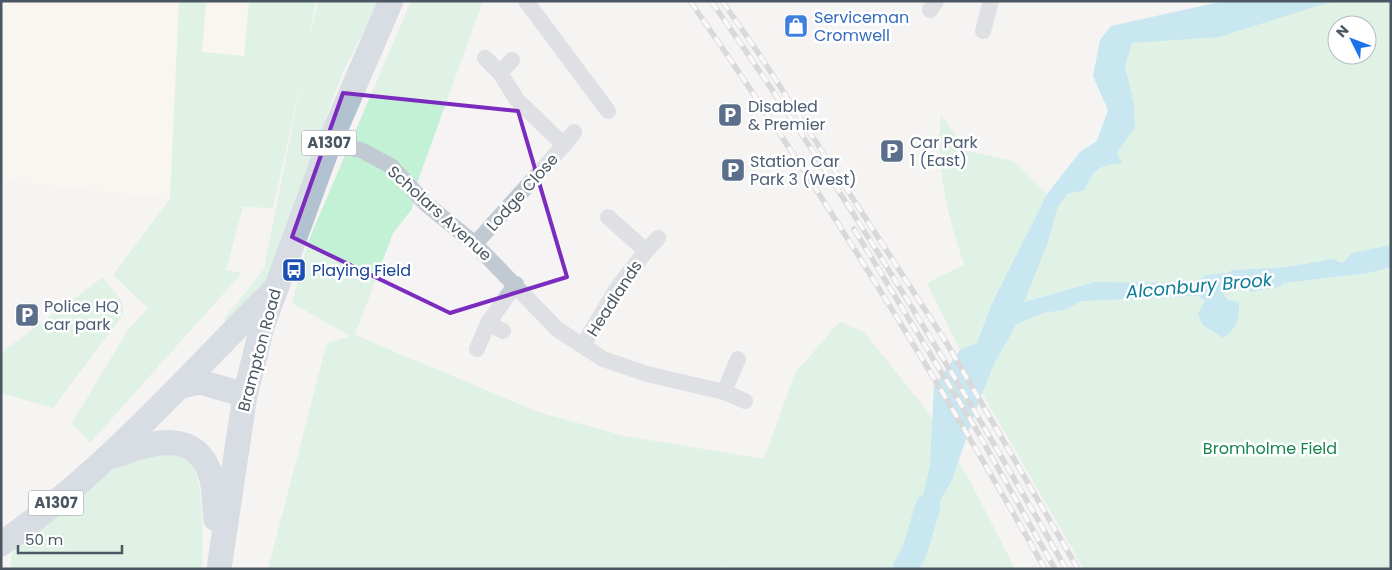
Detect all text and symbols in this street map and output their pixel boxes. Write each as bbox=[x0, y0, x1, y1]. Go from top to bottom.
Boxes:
place label: Serviceman Cromwell bbox=[814, 6, 909, 47]
shop icon: Serviceman Cromwell bbox=[783, 13, 809, 39]
north arrow bbox=[1327, 15, 1377, 65]
text: N bbox=[1331, 21, 1353, 42]
place label: Disabled & Premier bbox=[748, 95, 826, 136]
parking icon: Disabled & Premier bbox=[717, 102, 743, 128]
road number: A1307 bbox=[302, 130, 356, 156]
place label: Car Park 1 (East) bbox=[910, 131, 978, 172]
parking icon: Car Park 1 (East) bbox=[879, 138, 905, 164]
street label: Lodge Close bbox=[481, 148, 564, 236]
place label: Station Car Park 3 (West) bbox=[750, 150, 857, 191]
parking icon: Station Car Park 3 (West) bbox=[720, 157, 746, 183]
street label: Scholars Avenue bbox=[383, 160, 497, 266]
street label: Headlands bbox=[581, 256, 648, 341]
bus stop icon: Playing Field bbox=[281, 257, 307, 283]
place label: Playing Field bbox=[312, 259, 411, 282]
water label: Alconbury Brook bbox=[1124, 267, 1274, 304]
street label: Brampton Road bbox=[232, 286, 287, 414]
place label: Police HQ car park bbox=[44, 295, 119, 336]
parking icon: Police HQ car park bbox=[14, 302, 40, 328]
park label: Bromholme Field bbox=[1203, 437, 1337, 460]
road number: A1307 bbox=[28, 490, 84, 516]
scale bar bbox=[18, 522, 121, 554]
text: 50 m bbox=[25, 529, 63, 550]

